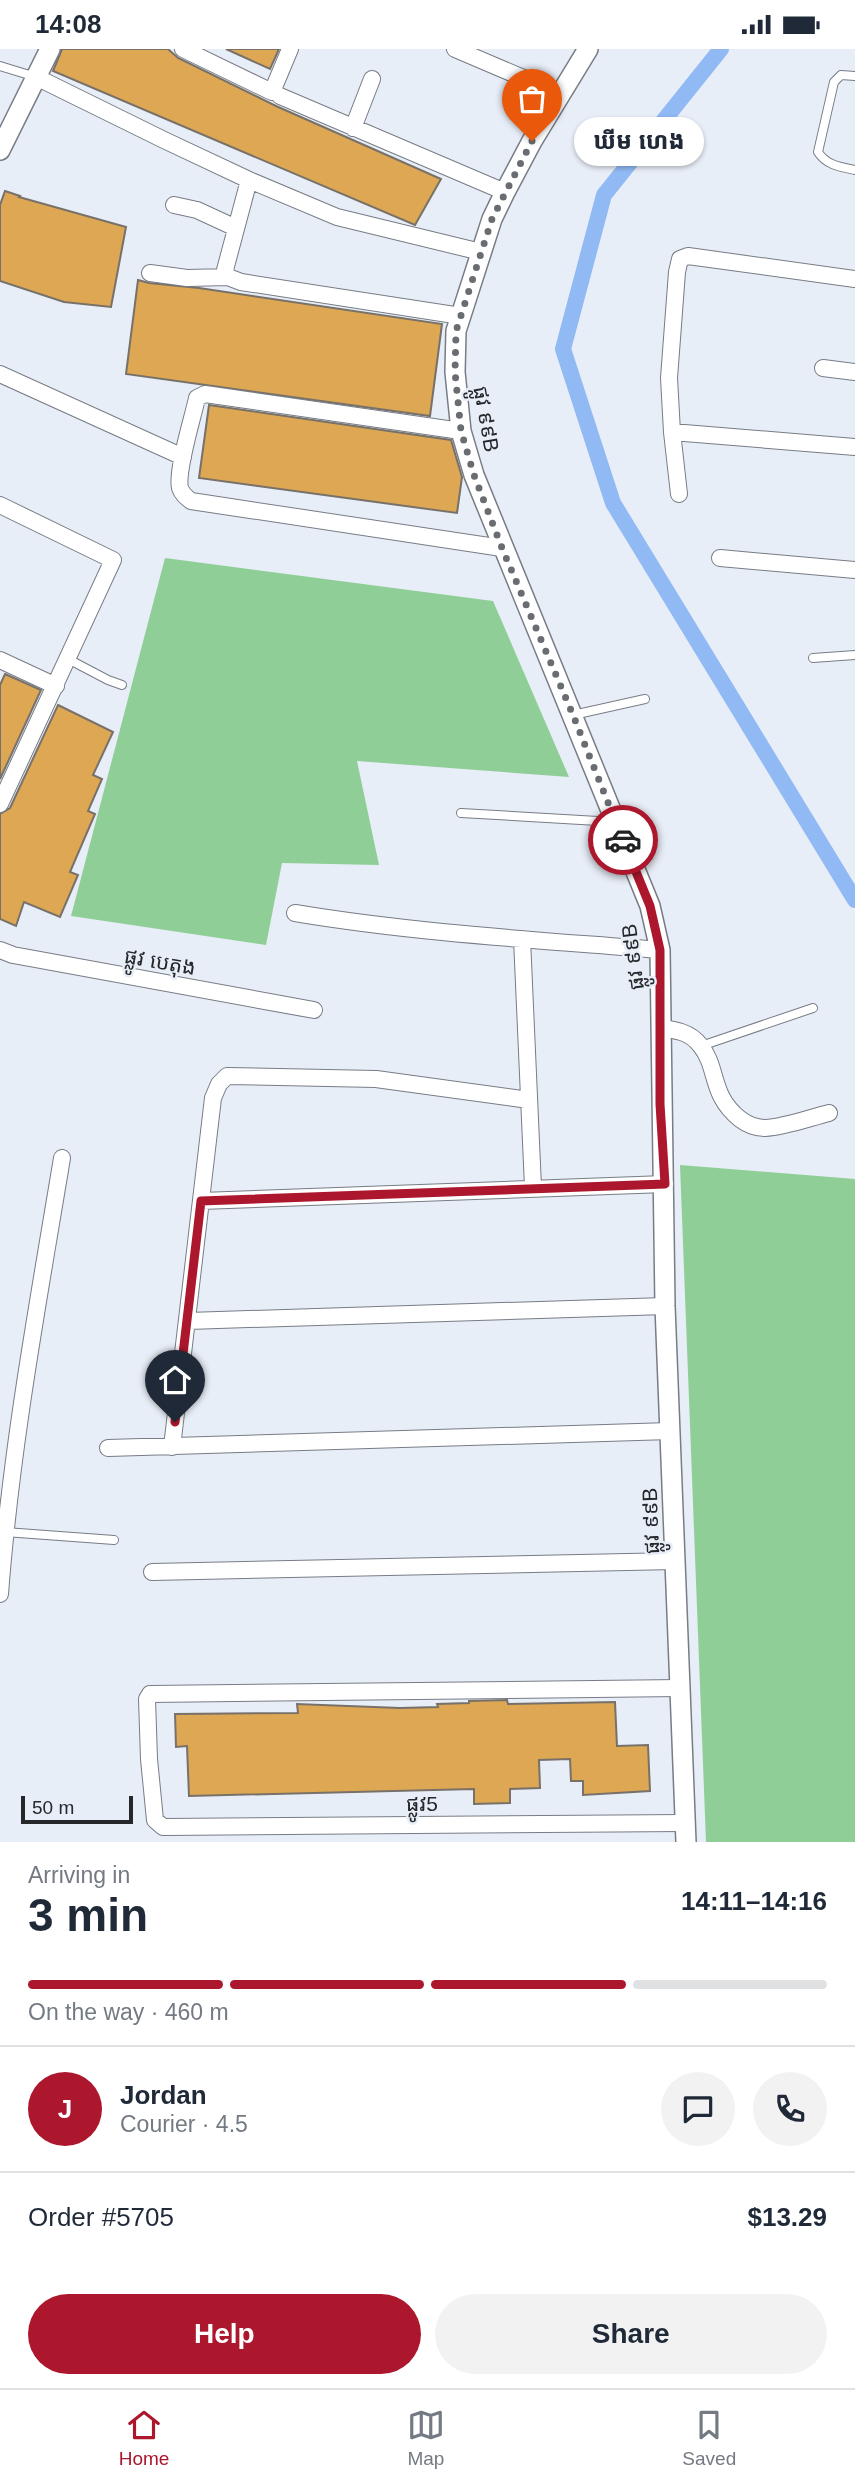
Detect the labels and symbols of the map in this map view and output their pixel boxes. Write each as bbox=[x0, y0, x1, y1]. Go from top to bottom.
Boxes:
pin bbox=[502, 69, 562, 141]
callout: ឃីម ហេង bbox=[574, 117, 704, 165]
street label: ផ្លូវ ៩៩B bbox=[461, 384, 504, 455]
courier bbox=[588, 805, 658, 875]
street label: ផ្លូវ ៩៩B bbox=[617, 922, 656, 992]
street label: ផ្លូវ បេតុង bbox=[121, 944, 198, 987]
pin bbox=[145, 1350, 205, 1422]
street label: ផ្លូវ ៩៩B bbox=[638, 1487, 671, 1555]
street label: ផ្លូវ5 bbox=[406, 1792, 438, 1823]
scale bar bbox=[21, 1793, 133, 1825]

